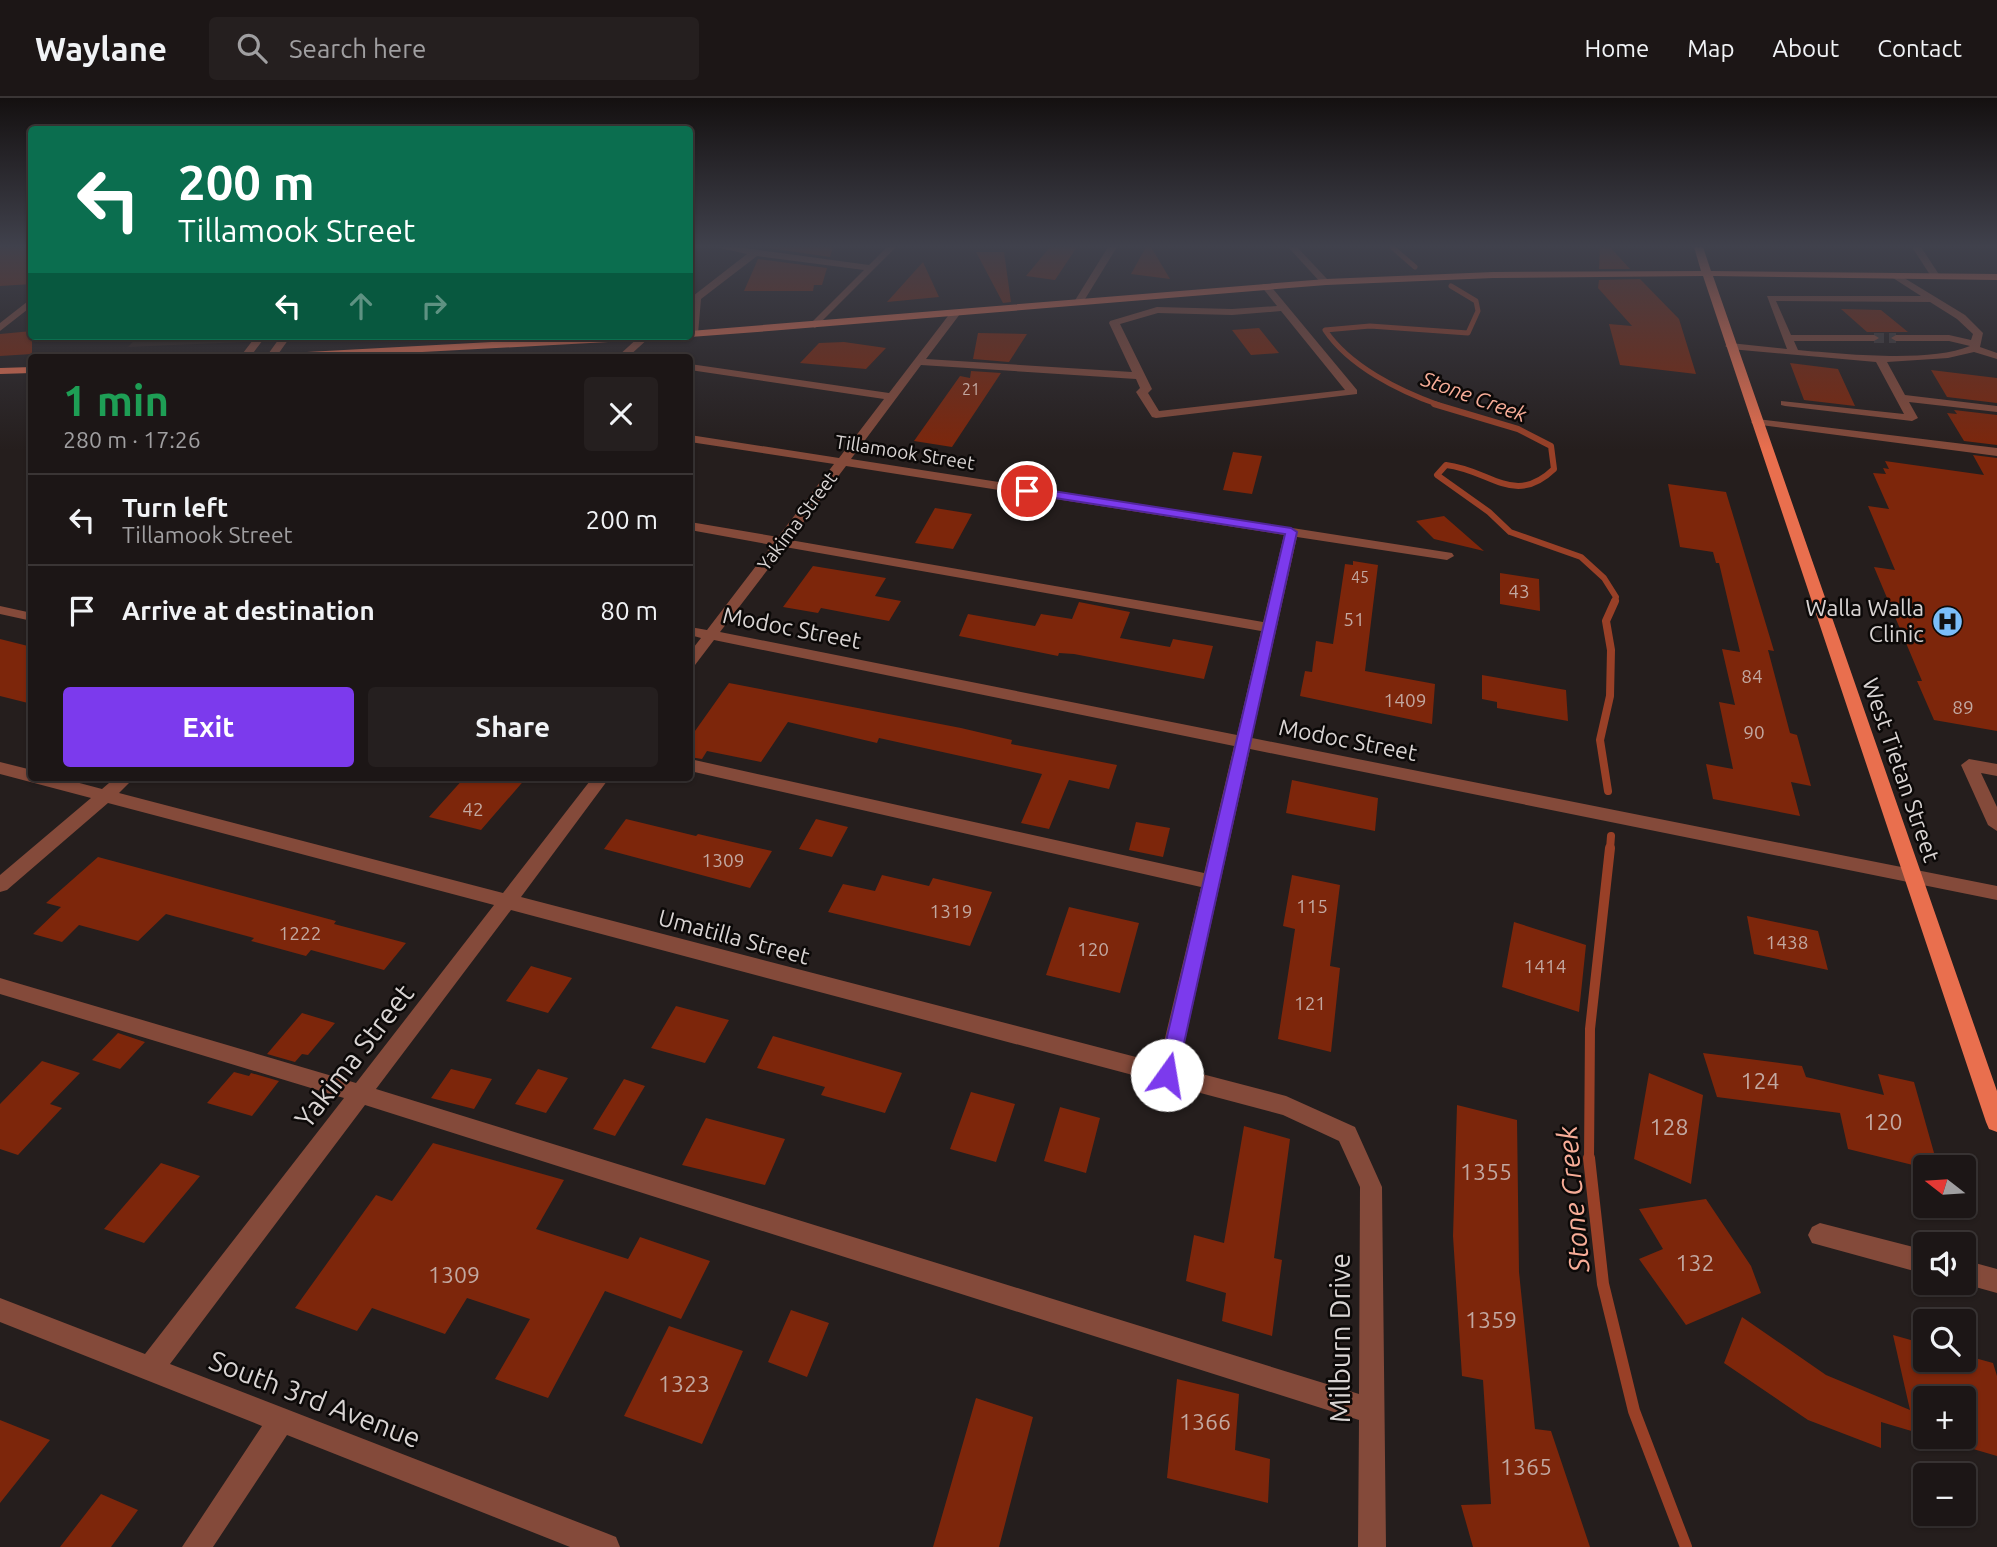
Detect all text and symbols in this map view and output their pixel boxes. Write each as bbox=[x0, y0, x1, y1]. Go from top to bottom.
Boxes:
search box bbox=[209, 17, 699, 80]
icon: search bbox=[233, 29, 271, 67]
text: Waylane bbox=[35, 30, 167, 67]
text: Search here bbox=[289, 34, 426, 63]
text: Home bbox=[1584, 35, 1649, 62]
text: Map bbox=[1687, 35, 1734, 62]
text: About bbox=[1772, 35, 1839, 62]
text: Contact bbox=[1877, 35, 1962, 62]
icon: left bbox=[63, 154, 154, 245]
text: 200 m bbox=[178, 154, 315, 209]
text: Tillamook Street bbox=[178, 212, 415, 248]
icon: left bbox=[269, 287, 307, 325]
icon: ahead bbox=[342, 287, 380, 325]
icon: right bbox=[415, 287, 453, 325]
water label: Stone Creek bbox=[1417, 366, 1531, 426]
text: 1 min bbox=[63, 377, 169, 424]
button: close bbox=[584, 377, 658, 451]
house number: 21 bbox=[962, 380, 980, 398]
text: 280 m · 17:26 bbox=[63, 427, 201, 452]
street label: Tillamook Street bbox=[834, 430, 977, 474]
pin bbox=[997, 461, 1057, 521]
street label: Yakima Street bbox=[753, 467, 842, 575]
icon: arrive bbox=[1008, 472, 1046, 510]
text: Turn left bbox=[122, 493, 228, 522]
icon: left bbox=[63, 501, 101, 539]
text: 200 m bbox=[586, 505, 658, 534]
text: Tillamook Street bbox=[122, 522, 293, 547]
house number: 45 bbox=[1351, 568, 1369, 586]
house number: 43 bbox=[1508, 580, 1530, 602]
icon: arrive bbox=[63, 592, 101, 630]
place label: Walla Walla Clinic bbox=[1806, 595, 1924, 646]
text: Arrive at destination bbox=[122, 596, 375, 625]
text: 80 m bbox=[600, 596, 658, 625]
street label: Modoc Street bbox=[721, 602, 863, 653]
hospital icon: Walla Walla Clinic bbox=[1930, 604, 1964, 638]
house number: 51 bbox=[1343, 608, 1365, 630]
house number: 84 bbox=[1741, 665, 1763, 687]
street label: West Tietan Street bbox=[1858, 675, 1945, 865]
button: Exit bbox=[63, 687, 354, 767]
button: Share bbox=[368, 687, 658, 767]
house number: 1409 bbox=[1384, 689, 1426, 711]
house number: 89 bbox=[1952, 696, 1974, 718]
street label: Modoc Street bbox=[1277, 714, 1419, 765]
house number: 90 bbox=[1743, 721, 1765, 743]
house number: 42 bbox=[462, 798, 484, 820]
house number: 1309 bbox=[702, 849, 744, 871]
house number: 115 bbox=[1296, 895, 1328, 917]
house number: 1319 bbox=[930, 900, 972, 922]
street label: Umatilla Street bbox=[656, 904, 812, 969]
house number: 1222 bbox=[279, 922, 321, 944]
house number: 1438 bbox=[1766, 931, 1808, 953]
house number: 120 bbox=[1077, 938, 1109, 960]
house number: 1414 bbox=[1524, 955, 1566, 977]
street label: Yakima Street bbox=[288, 978, 419, 1134]
house number: 121 bbox=[1294, 992, 1326, 1014]
position arrow bbox=[1130, 1038, 1204, 1112]
house number: 124 bbox=[1741, 1068, 1779, 1093]
house number: 120 bbox=[1864, 1109, 1902, 1134]
house number: 128 bbox=[1650, 1114, 1688, 1139]
water label: Stone Creek bbox=[1551, 1124, 1594, 1275]
north arrow bbox=[1913, 1155, 1976, 1218]
map controls bbox=[1913, 1155, 1976, 1526]
house number: 1355 bbox=[1460, 1159, 1512, 1184]
button: sound bbox=[1913, 1232, 1976, 1295]
house number: 132 bbox=[1676, 1250, 1714, 1275]
street label: Milburn Drive bbox=[1324, 1253, 1355, 1423]
house number: 1309 bbox=[428, 1262, 480, 1287]
house number: 1359 bbox=[1465, 1307, 1517, 1332]
button: search bbox=[1913, 1309, 1976, 1372]
street label: South 3rd Avenue bbox=[205, 1344, 425, 1453]
house number: 1323 bbox=[658, 1371, 710, 1396]
button: + bbox=[1913, 1386, 1976, 1449]
house number: 1366 bbox=[1179, 1409, 1231, 1434]
house number: 1365 bbox=[1500, 1454, 1552, 1479]
button: − bbox=[1913, 1463, 1976, 1526]

